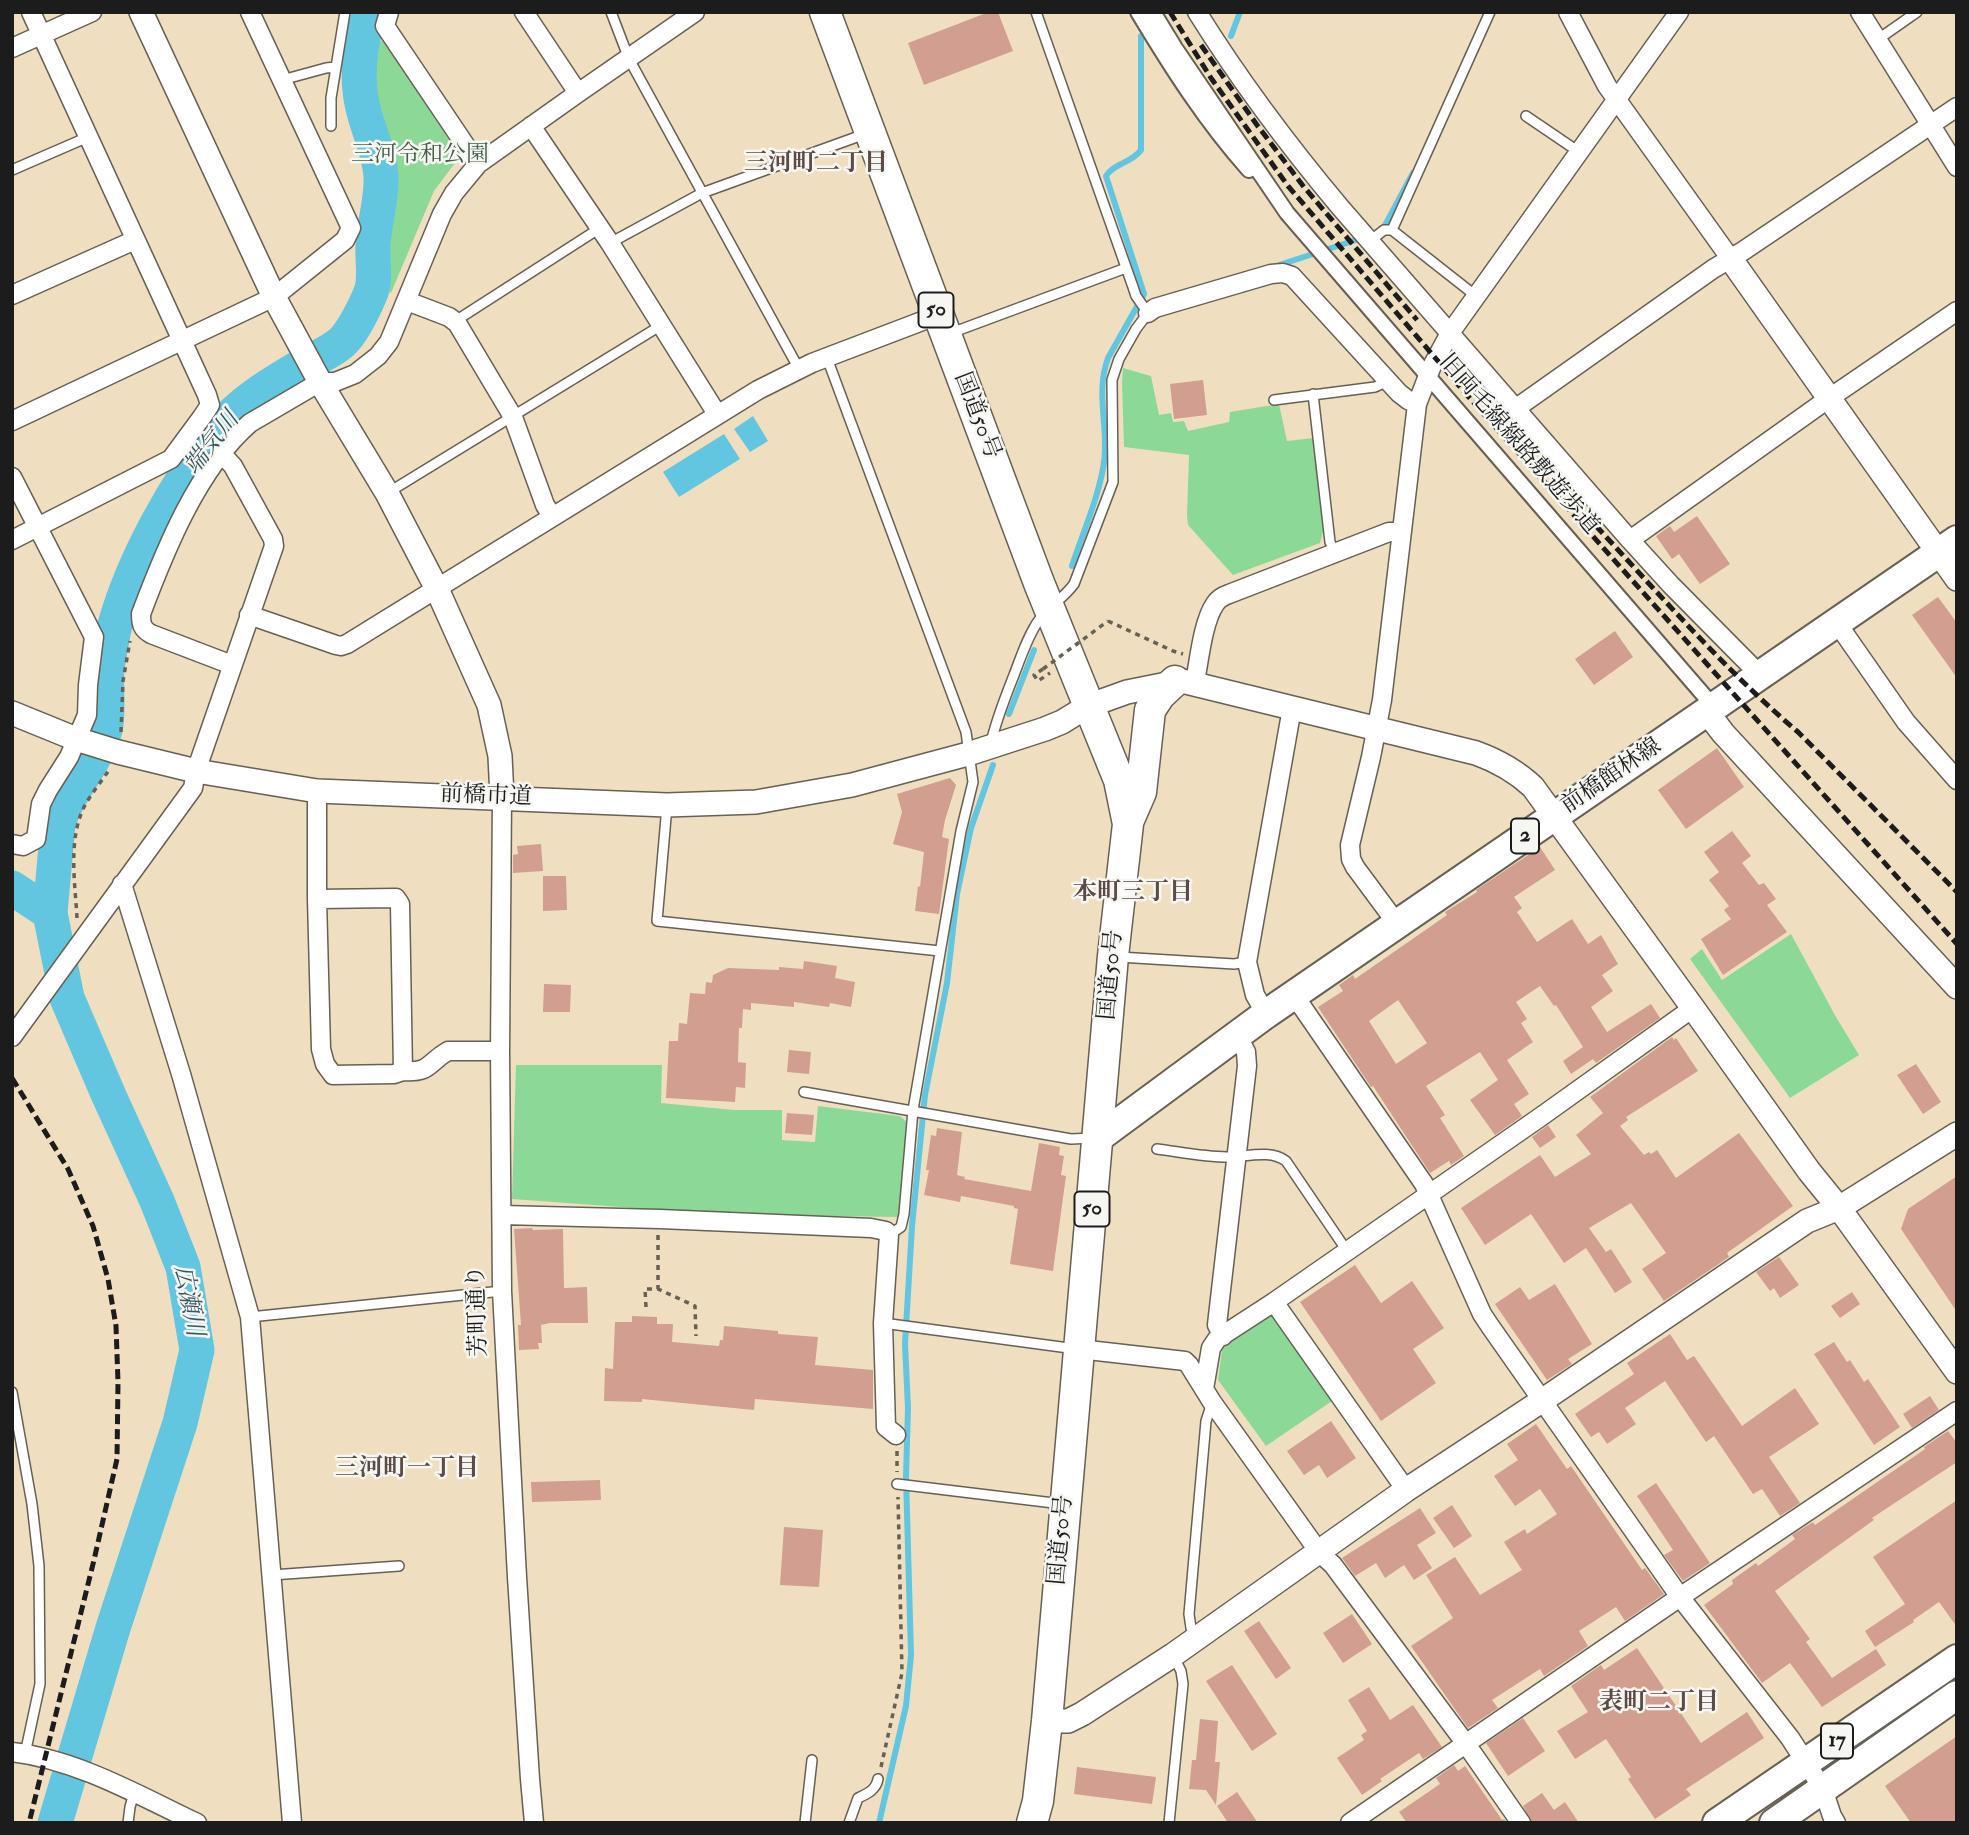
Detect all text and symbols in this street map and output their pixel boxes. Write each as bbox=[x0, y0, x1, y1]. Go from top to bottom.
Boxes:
park label: 三河令和公園 bbox=[351, 142, 489, 170]
district label: 三河町二丁目 bbox=[744, 151, 888, 179]
road number: 50 bbox=[918, 292, 954, 328]
street label: 旧両毛線線路敷遊歩道 bbox=[1432, 349, 1604, 541]
street label: 国道50号 bbox=[947, 369, 1005, 463]
water label: 端気川 bbox=[179, 407, 247, 481]
street label: 前橋館林線 bbox=[1557, 733, 1667, 821]
street label: 前橋市道 bbox=[440, 782, 532, 812]
road number: 2 bbox=[1511, 818, 1539, 854]
district label: 本町三丁目 bbox=[1073, 880, 1193, 908]
street label: 国道50号 bbox=[1094, 929, 1130, 1021]
road number: 50 bbox=[1074, 1192, 1110, 1226]
water label: 広瀬川 bbox=[166, 1263, 208, 1339]
street label: 芳町通り bbox=[464, 1265, 494, 1357]
district label: 三河町一丁目 bbox=[335, 1456, 479, 1484]
street label: 国道50号 bbox=[1044, 1494, 1080, 1586]
district label: 表町二丁目 bbox=[1599, 1690, 1719, 1718]
road number: 17 bbox=[1821, 1724, 1853, 1758]

